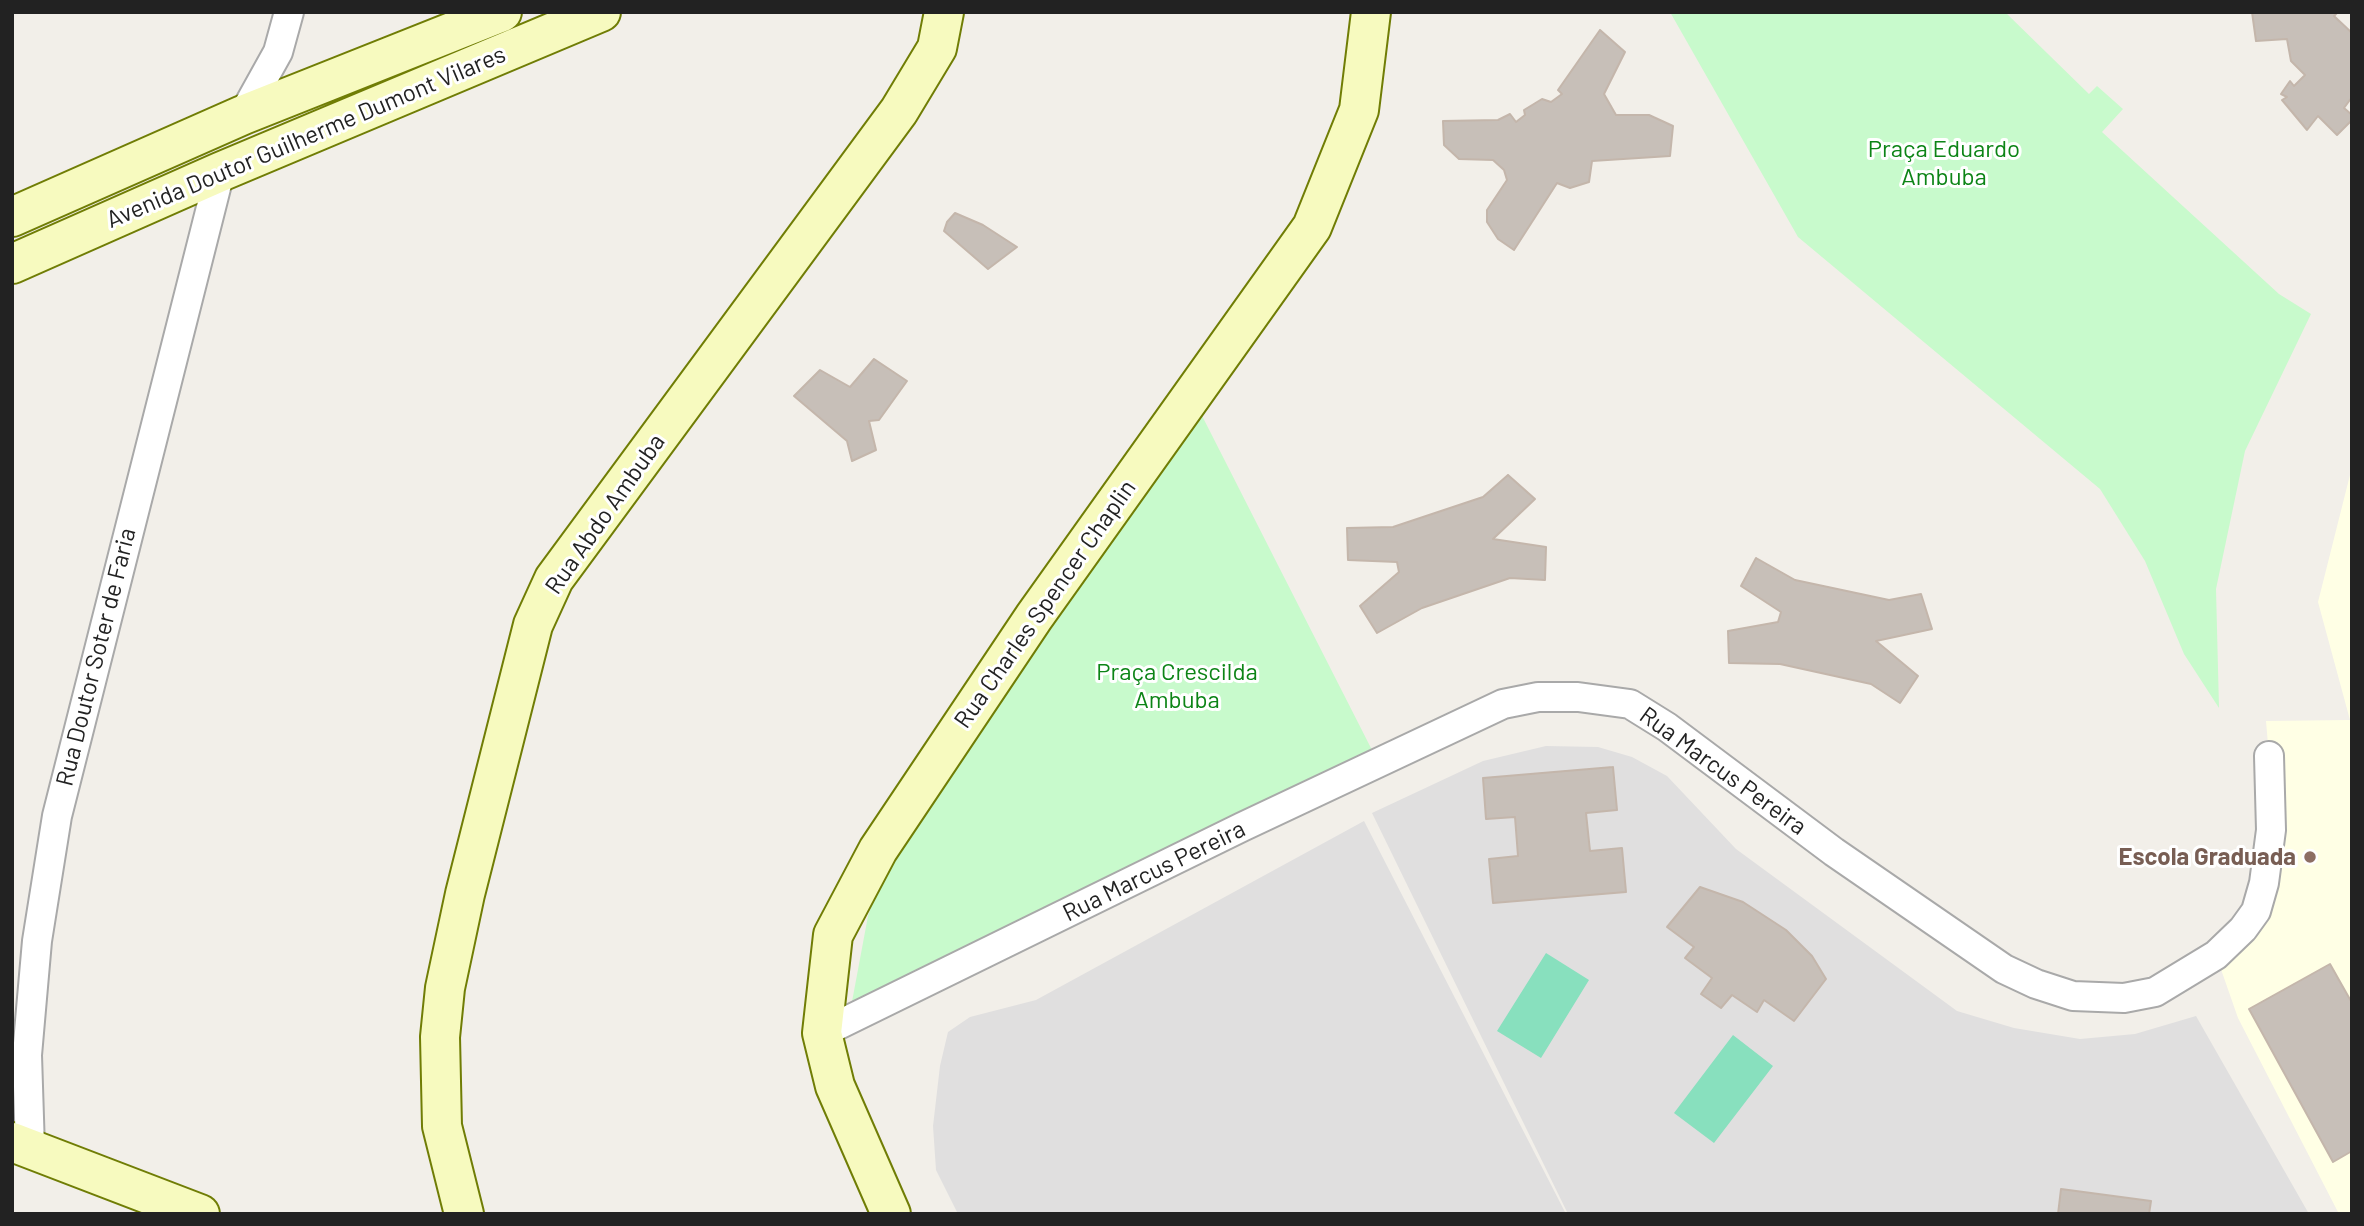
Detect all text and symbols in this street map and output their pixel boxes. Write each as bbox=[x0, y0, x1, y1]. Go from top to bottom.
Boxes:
street label: Avenida Doutor Guilherme Dumont Vilares bbox=[102, 40, 510, 234]
park label: Praça Eduardo Ambuba bbox=[1868, 135, 2020, 191]
street label: Rua Abdo Ambuba bbox=[539, 428, 671, 600]
street label: Rua Charles Spencer Chaplin bbox=[948, 474, 1142, 734]
street label: Rua Doutor Soter de Faria bbox=[50, 525, 142, 789]
park label: Praça Crescilda Ambuba bbox=[1096, 658, 1258, 714]
street label: Rua Marcus Pereira bbox=[1634, 701, 1812, 841]
street label: Rua Marcus Pereira bbox=[1058, 814, 1250, 928]
place label: Escola Graduada bbox=[2118, 843, 2296, 871]
marker: Escola Graduada bbox=[2302, 849, 2318, 865]

